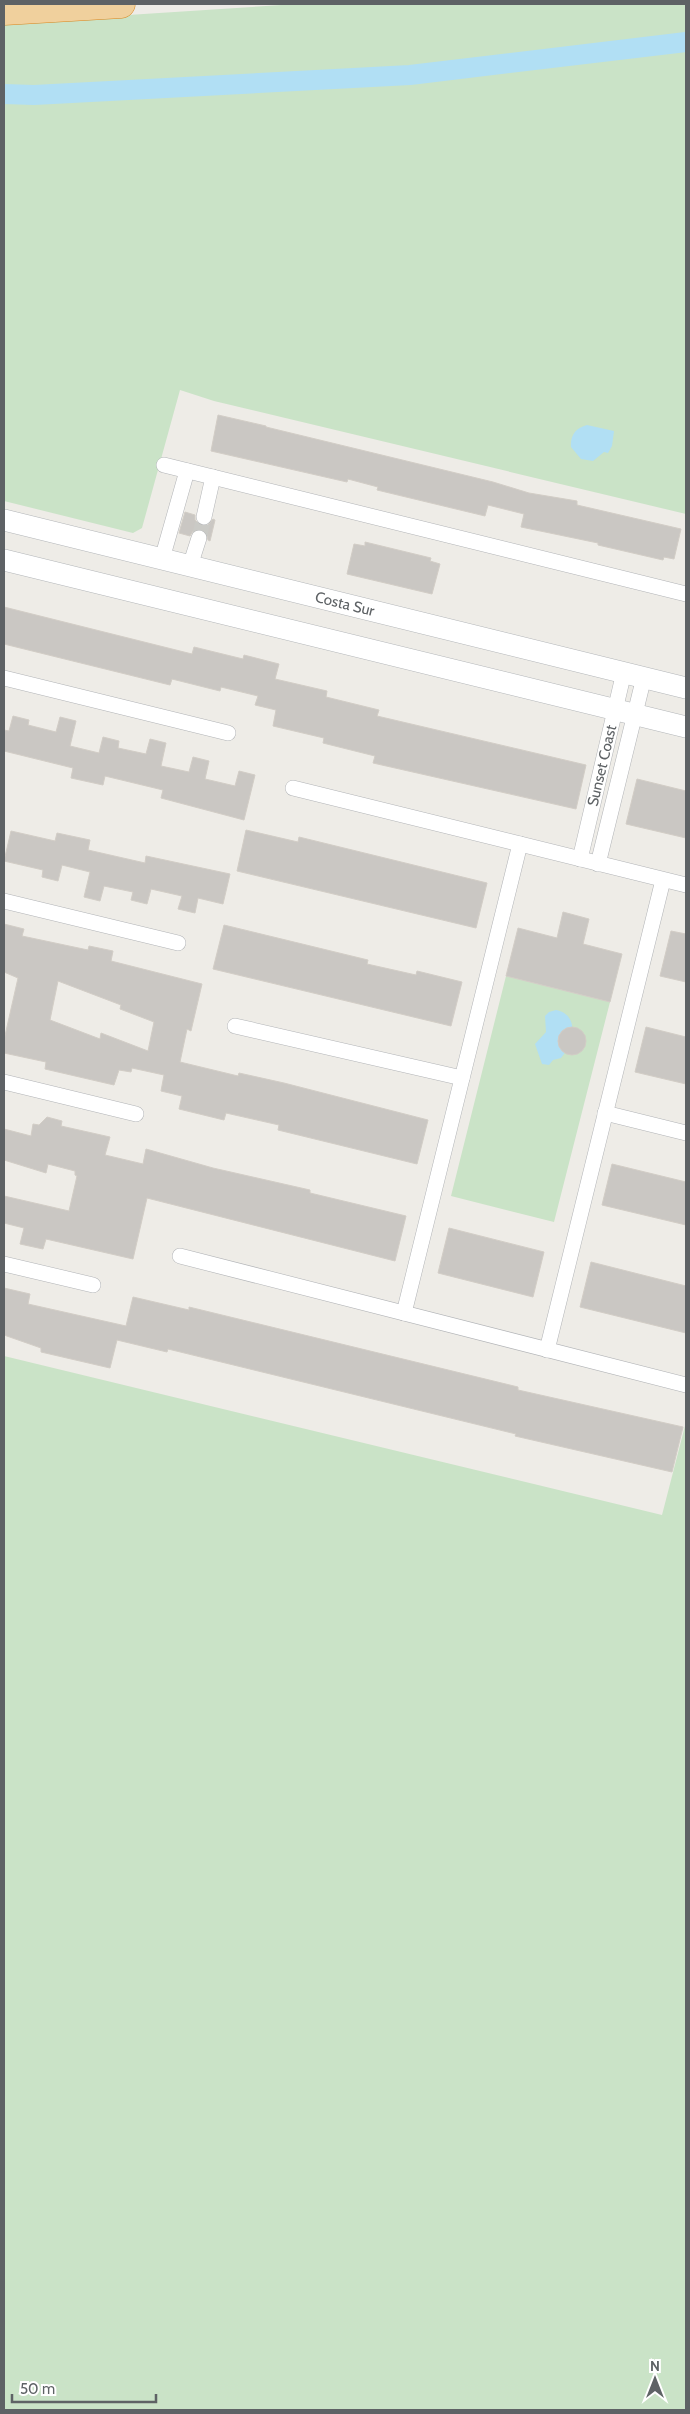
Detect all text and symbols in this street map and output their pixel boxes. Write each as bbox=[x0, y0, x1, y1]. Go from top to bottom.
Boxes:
street label: Costa Sur bbox=[313, 588, 377, 620]
street label: Sunset Coast bbox=[584, 723, 620, 808]
north arrow bbox=[630, 2354, 680, 2404]
text: N bbox=[650, 2357, 660, 2375]
scale bar bbox=[12, 2372, 156, 2404]
text: 50 m bbox=[20, 2380, 55, 2398]

